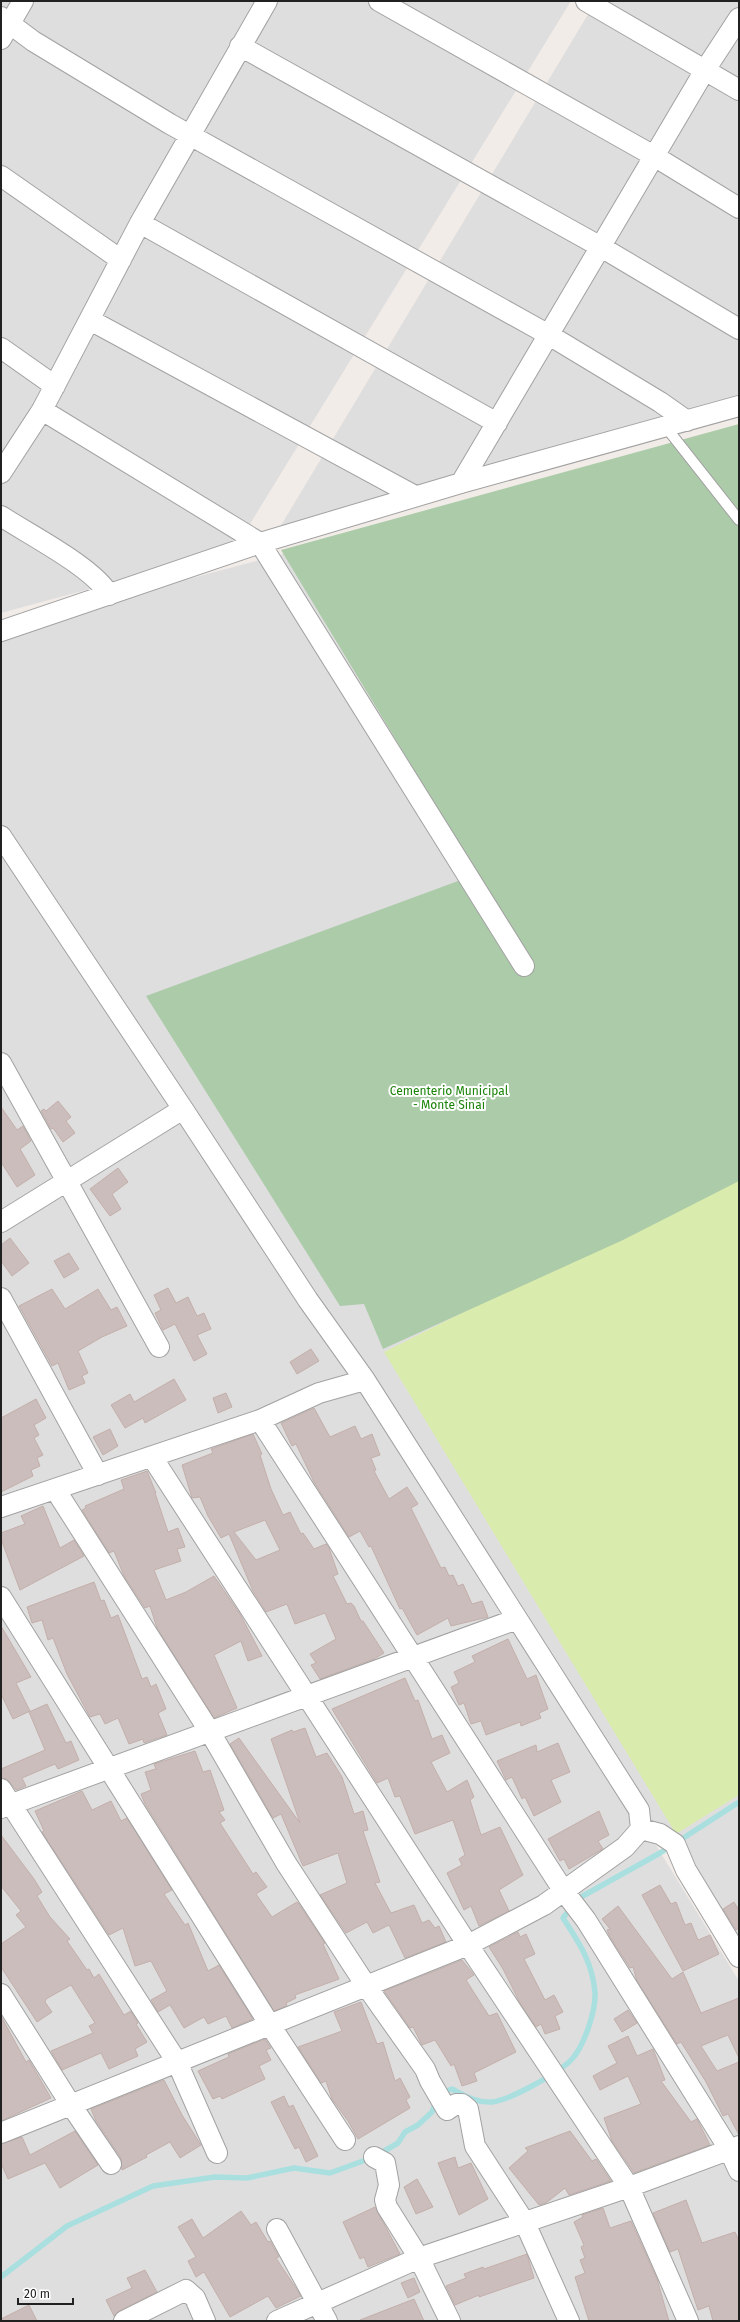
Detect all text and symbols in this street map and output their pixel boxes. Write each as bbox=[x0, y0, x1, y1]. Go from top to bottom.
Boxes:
park label: Cementerio Municipal - Monte Sinaí bbox=[390, 1084, 509, 1112]
scale bar bbox=[18, 2280, 73, 2306]
text: 20 m bbox=[24, 2287, 50, 2301]

